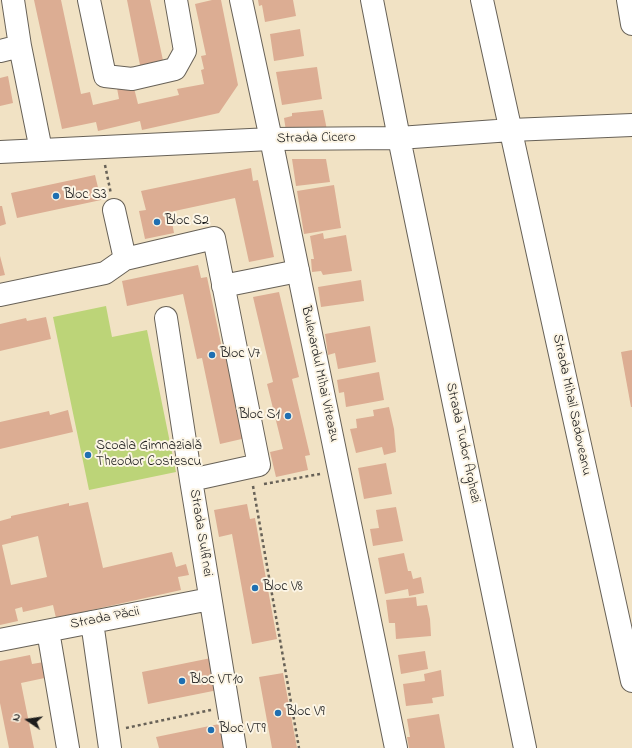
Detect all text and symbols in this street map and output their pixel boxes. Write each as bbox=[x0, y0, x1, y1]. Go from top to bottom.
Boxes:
street label: Strada Cicero bbox=[276, 130, 356, 148]
place label: Bloc S3 bbox=[64, 188, 107, 204]
marker: Bloc S3 bbox=[51, 191, 61, 201]
place label: Bloc S2 bbox=[165, 214, 209, 230]
marker: Bloc S2 bbox=[152, 217, 162, 227]
street label: Bulevardul Mihai Viteazu bbox=[296, 305, 342, 443]
street label: Strada Mihail Sadoveanu bbox=[548, 333, 594, 477]
place label: Bloc V7 bbox=[220, 347, 260, 363]
marker: Bloc V7 bbox=[207, 350, 217, 360]
street label: Strada Tudor Arghezi bbox=[441, 381, 483, 505]
place label: Bloc S1 bbox=[239, 408, 280, 424]
marker: Bloc S1 bbox=[283, 411, 293, 421]
place label: Școala Gimnazială Theodor Costescu bbox=[96, 439, 202, 472]
marker: Școala Gimnazială Theodor Costescu bbox=[83, 450, 93, 460]
street label: Strada Sulfinei bbox=[185, 488, 215, 578]
place label: Bloc V8 bbox=[263, 580, 303, 596]
marker: Bloc V8 bbox=[250, 583, 260, 593]
street label: Strada Păcii bbox=[69, 604, 141, 634]
place label: Bloc VT10 bbox=[190, 673, 243, 689]
marker: Bloc VT10 bbox=[177, 676, 187, 686]
north arrow bbox=[8, 700, 48, 740]
place label: Bloc V9 bbox=[286, 705, 325, 721]
marker: Bloc V9 bbox=[273, 708, 283, 718]
text: N bbox=[8, 712, 25, 723]
place label: Bloc VT9 bbox=[219, 722, 266, 738]
marker: Bloc VT9 bbox=[206, 725, 216, 735]

